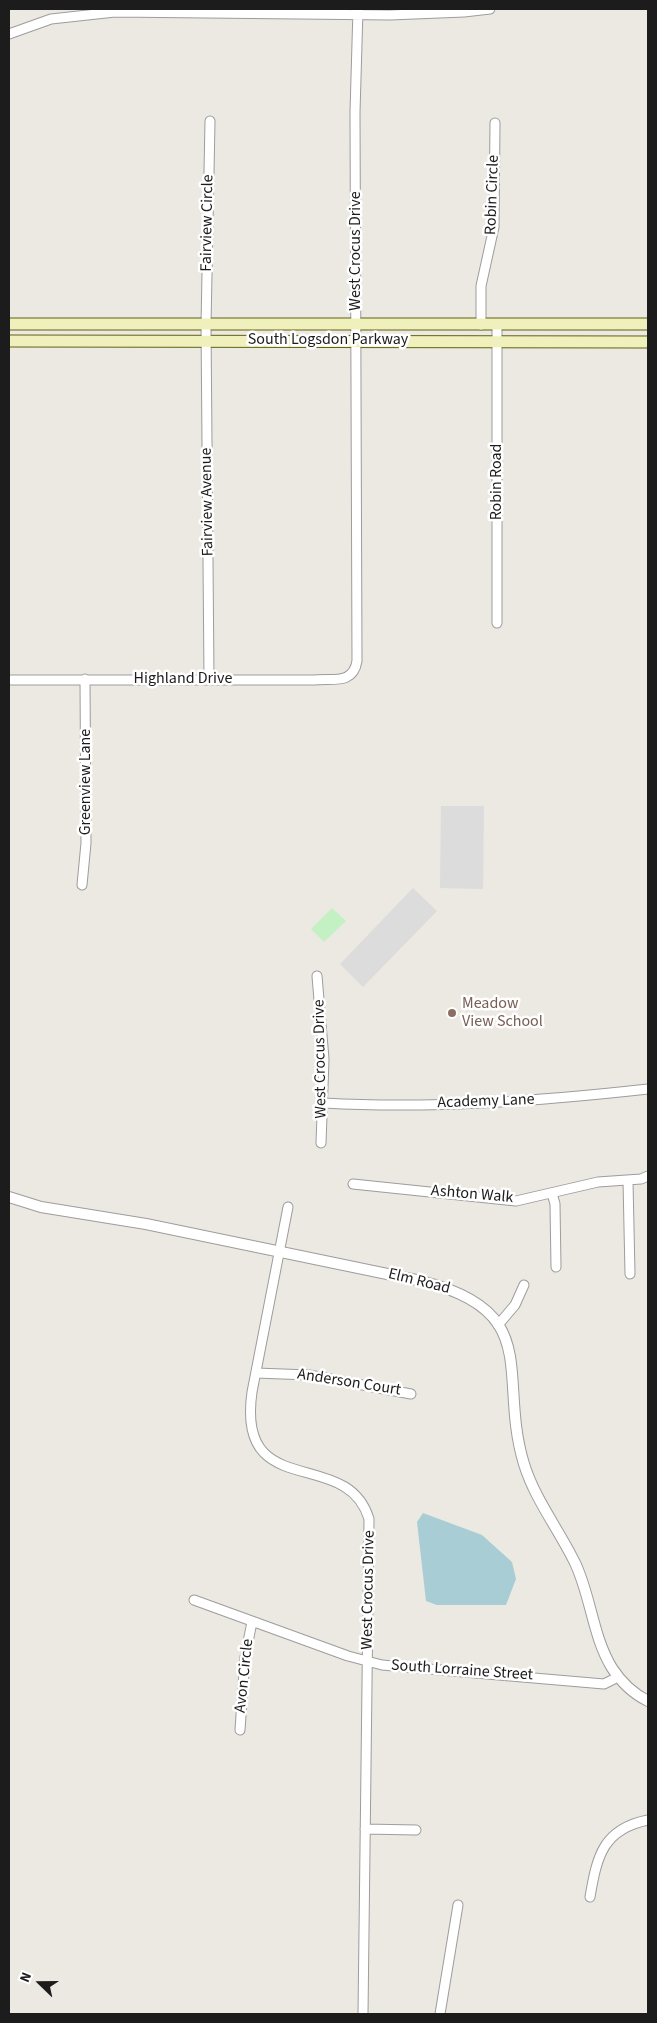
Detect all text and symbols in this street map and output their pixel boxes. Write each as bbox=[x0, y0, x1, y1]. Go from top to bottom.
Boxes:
street label: Robin Circle bbox=[482, 155, 504, 235]
street label: Fairview Circle bbox=[198, 174, 218, 272]
street label: West Crocus Drive bbox=[346, 191, 366, 311]
street label: South Logsdon Parkway bbox=[248, 330, 408, 350]
street label: Robin Road bbox=[487, 444, 507, 520]
street label: Fairview Avenue bbox=[197, 447, 219, 557]
street label: Highland Drive bbox=[134, 669, 232, 689]
street label: Greenview Lane bbox=[76, 729, 96, 835]
place label: Meadow View School bbox=[462, 994, 543, 1032]
street label: West Crocus Drive bbox=[310, 999, 332, 1119]
marker: Meadow View School bbox=[446, 1007, 458, 1019]
street label: Academy Lane bbox=[437, 1091, 535, 1113]
street label: Ashton Walk bbox=[430, 1182, 514, 1208]
street label: Elm Road bbox=[386, 1265, 452, 1299]
street label: Anderson Court bbox=[296, 1365, 402, 1401]
street label: West Crocus Drive bbox=[358, 1530, 380, 1650]
street label: Avon Circle bbox=[232, 1638, 258, 1714]
street label: South Lorraine Street bbox=[390, 1656, 534, 1686]
north arrow bbox=[15, 1958, 65, 2008]
text: N bbox=[15, 1969, 37, 1985]

